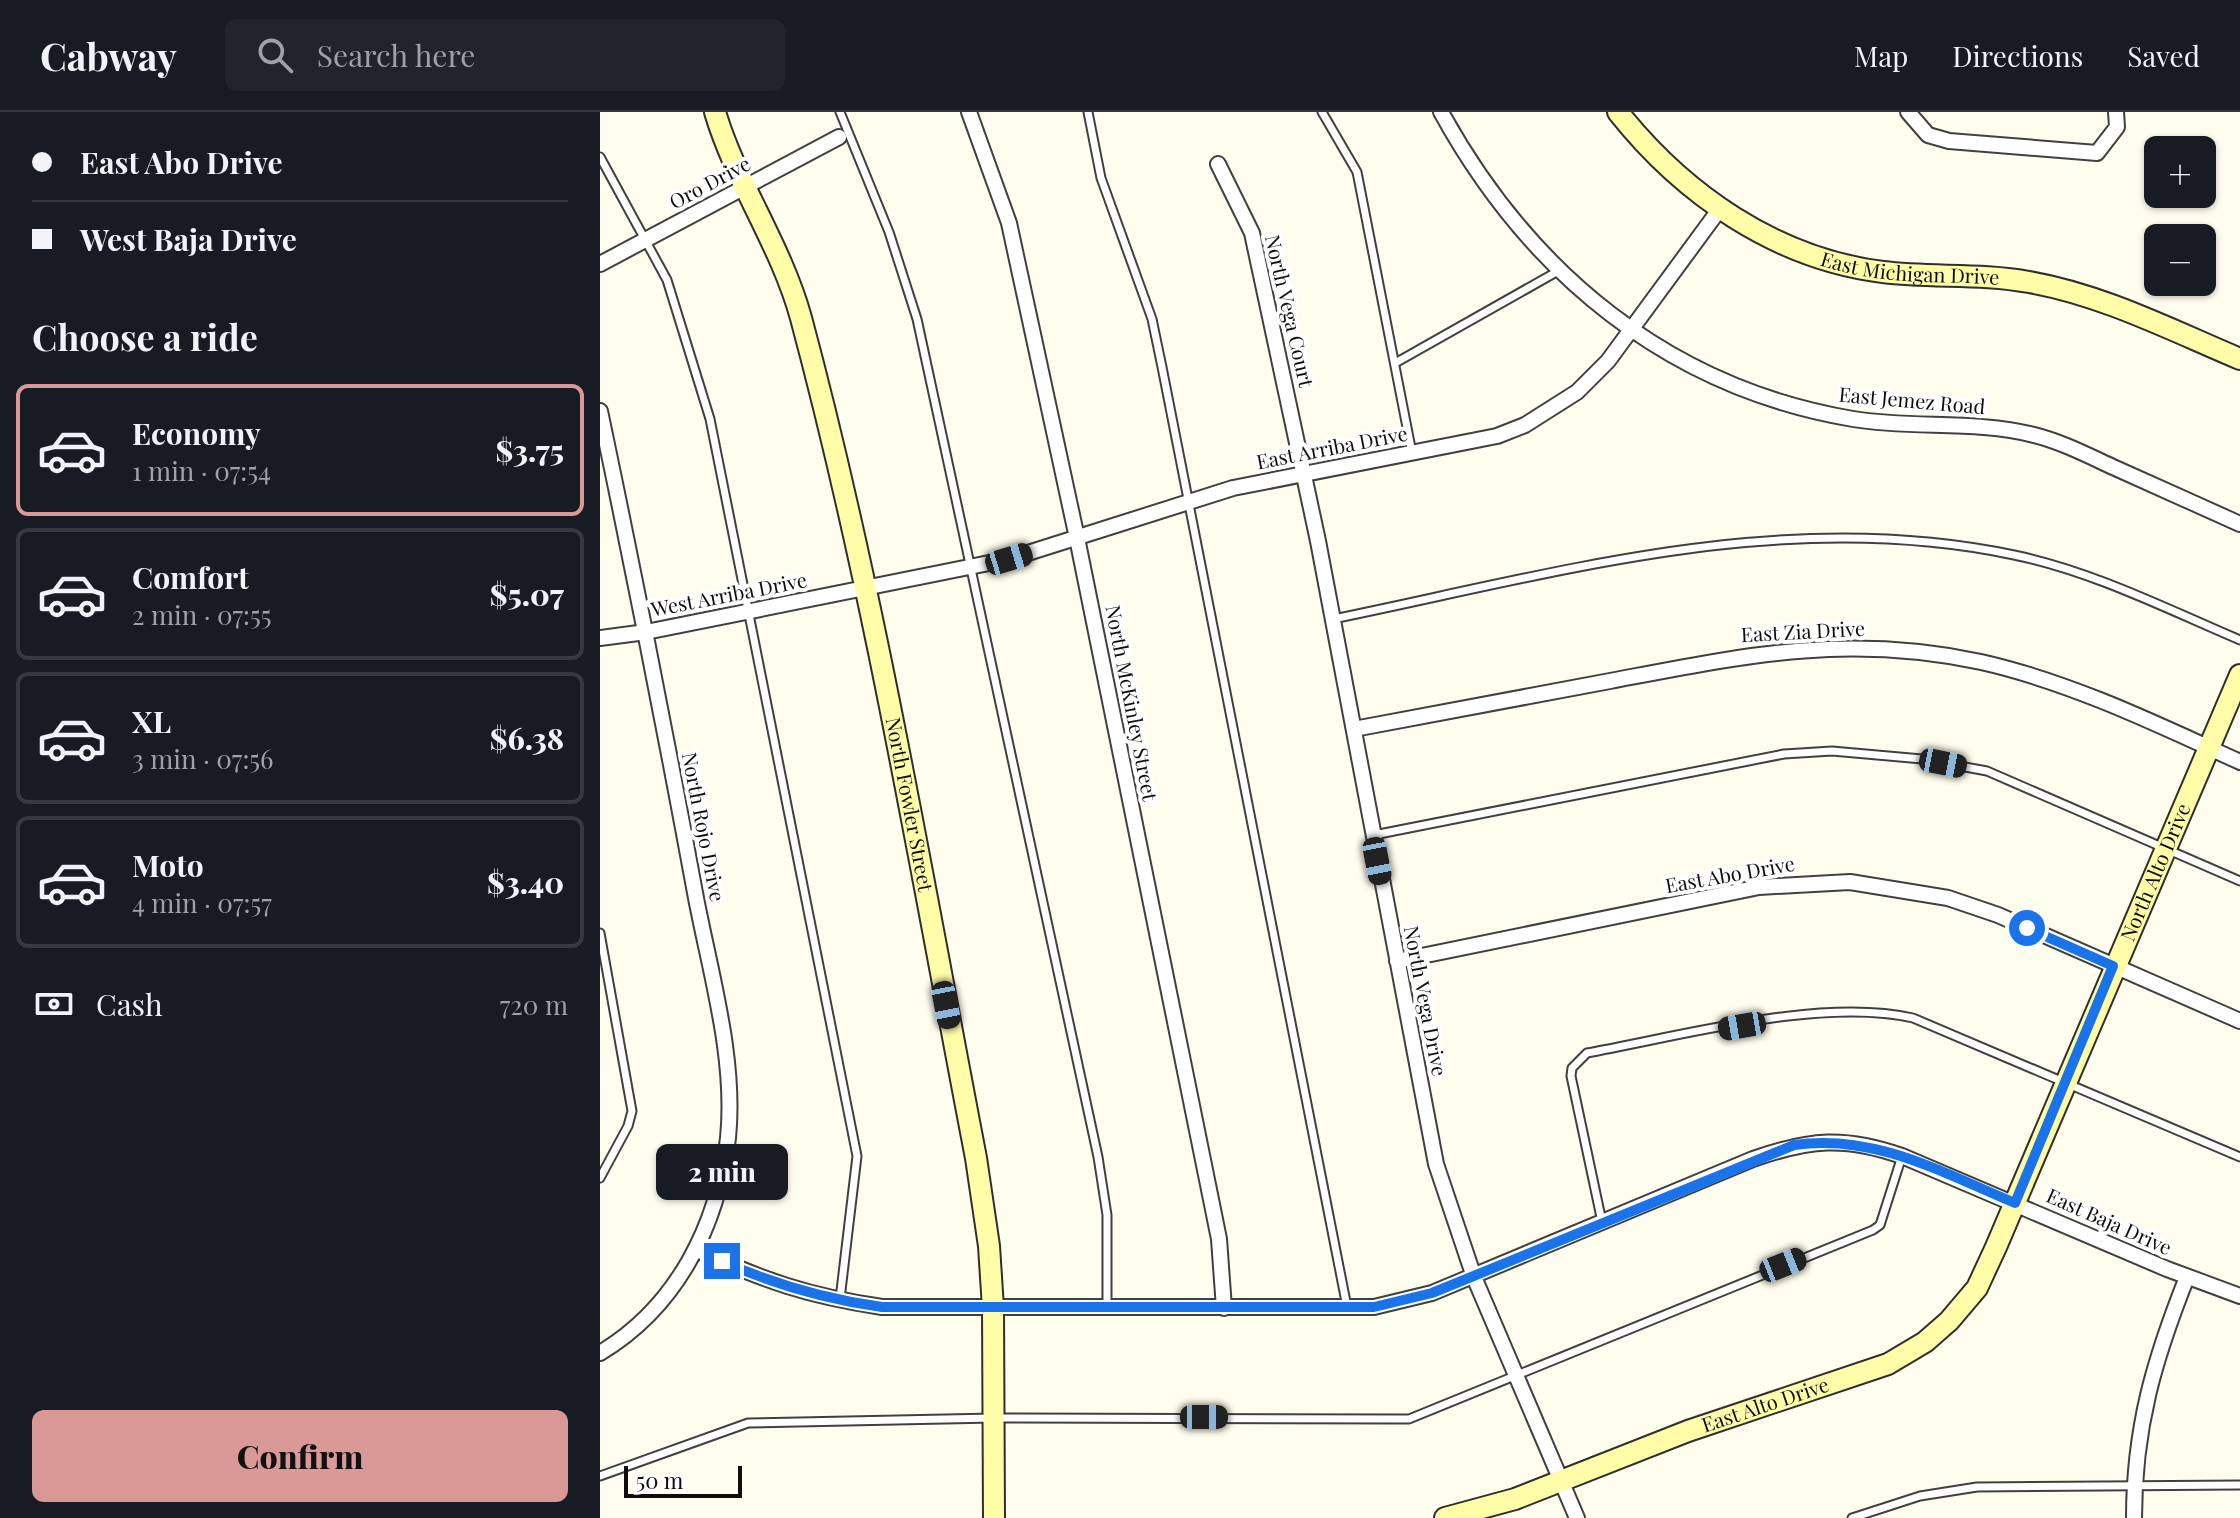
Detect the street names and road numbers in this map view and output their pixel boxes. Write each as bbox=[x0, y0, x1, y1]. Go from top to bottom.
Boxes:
street label: Oro Drive bbox=[664, 149, 755, 214]
street label: North Vega Court bbox=[1260, 232, 1321, 390]
street label: East Michigan Drive bbox=[1818, 244, 2000, 290]
street label: East Jemez Road bbox=[1838, 380, 1987, 419]
street label: East Arriba Drive bbox=[1254, 419, 1410, 474]
street label: West Arriba Drive bbox=[648, 565, 809, 622]
street label: North McKinley Street bbox=[1100, 603, 1165, 804]
street label: East Zia Drive bbox=[1740, 614, 1866, 647]
street label: North Fowler Street bbox=[880, 715, 941, 895]
street label: North Rojo Drive bbox=[677, 750, 732, 904]
street label: North Alto Drive bbox=[2113, 799, 2196, 945]
street label: East Abo Drive bbox=[1663, 849, 1797, 898]
street label: North Vega Drive bbox=[1399, 923, 1454, 1078]
street label: East Baja Drive bbox=[2043, 1181, 2176, 1260]
street label: East Alto Drive bbox=[1698, 1370, 1832, 1438]

